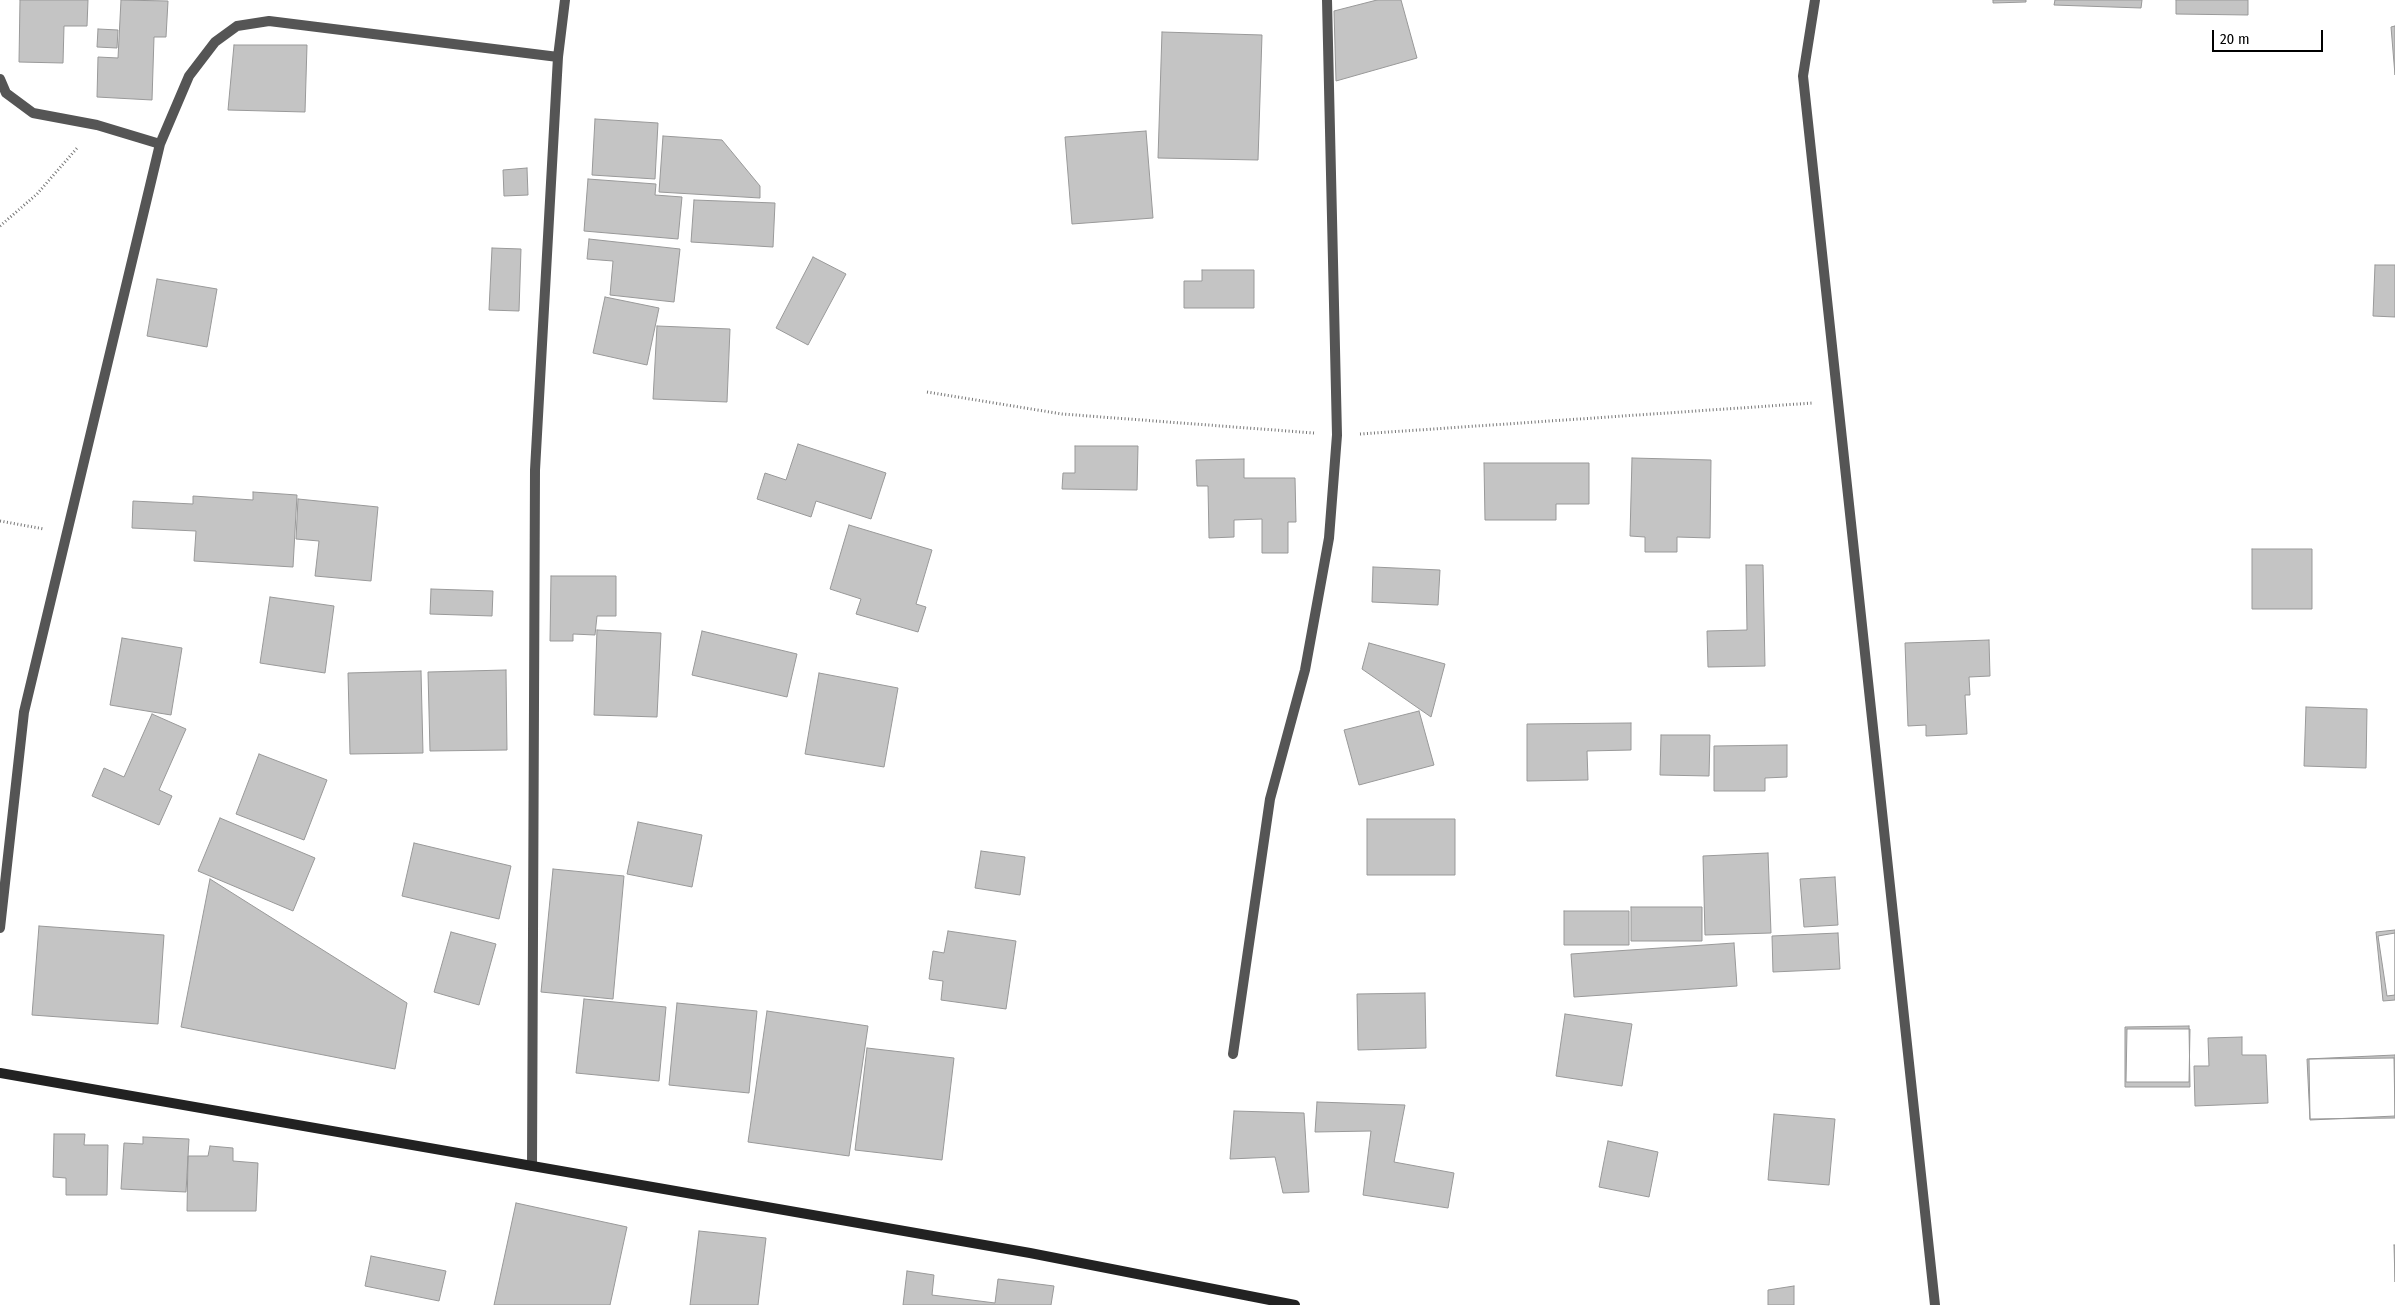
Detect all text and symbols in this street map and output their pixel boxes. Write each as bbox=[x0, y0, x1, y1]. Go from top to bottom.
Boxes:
scale bar bbox=[2215, 20, 2326, 52]
text: 20 m bbox=[2220, 30, 2250, 48]

